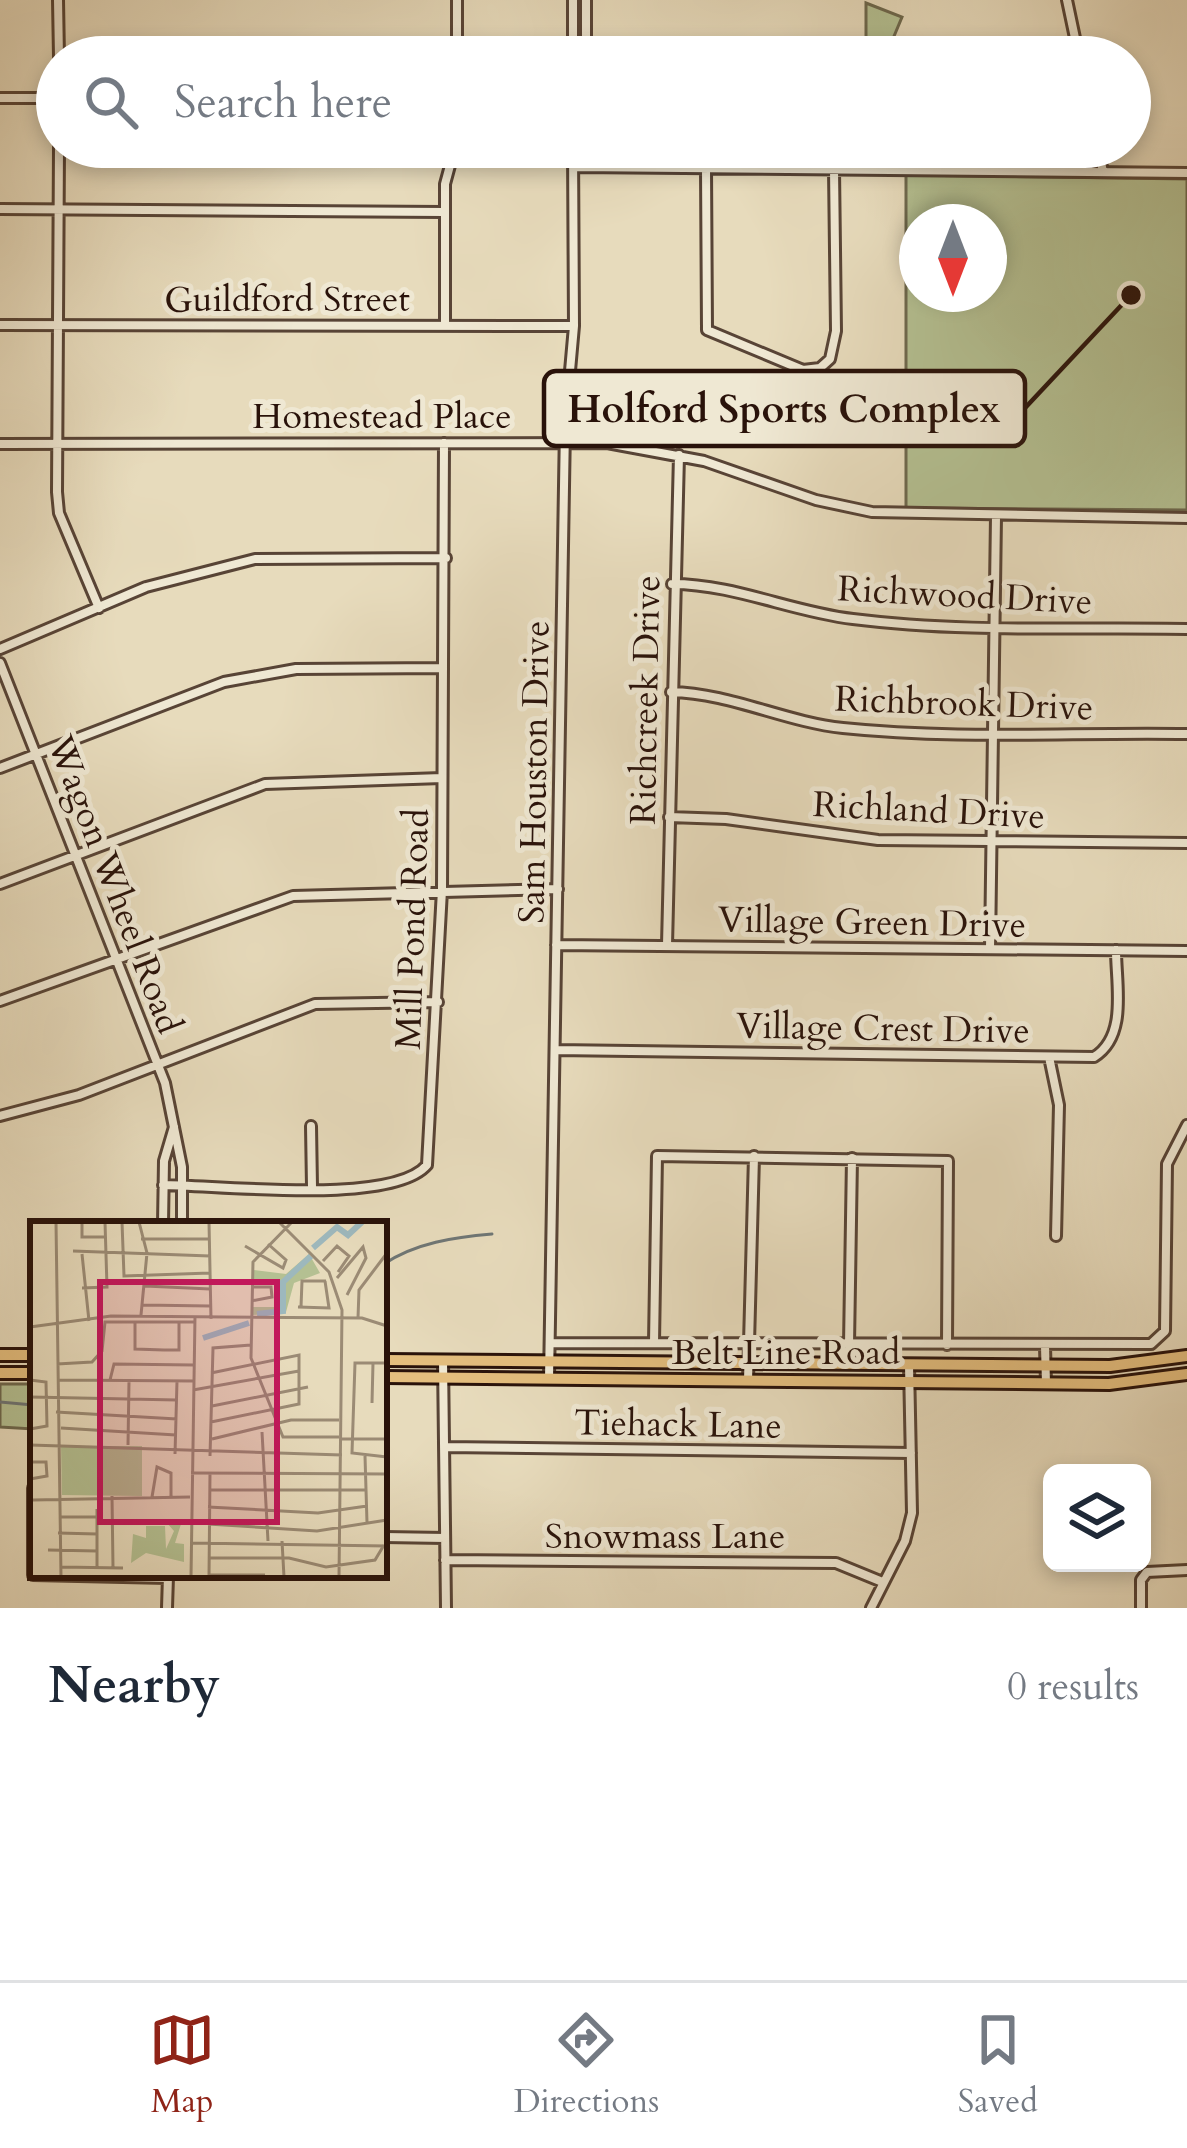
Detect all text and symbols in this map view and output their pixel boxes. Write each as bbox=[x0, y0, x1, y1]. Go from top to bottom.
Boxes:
search box bbox=[36, 36, 1151, 168]
icon: search bbox=[78, 69, 144, 135]
text: Search here bbox=[174, 72, 392, 133]
north arrow bbox=[899, 204, 1007, 312]
street label: Guildford Street bbox=[164, 275, 410, 324]
callout: Holford Sports Complex bbox=[544, 371, 1025, 446]
text: Holford Sports Complex bbox=[567, 383, 1001, 436]
street label: Homestead Place bbox=[252, 392, 512, 441]
street label: Richwood Drive bbox=[836, 564, 1093, 627]
street label: Richcreek Drive bbox=[619, 575, 672, 825]
street label: Sam Houston Drive bbox=[507, 620, 562, 924]
street label: Richbrook Drive bbox=[834, 675, 1094, 732]
street label: Wagon Wheel Road bbox=[35, 728, 194, 1040]
street label: Richland Drive bbox=[812, 780, 1046, 841]
street label: Mill Pond Road bbox=[384, 808, 441, 1050]
street label: Village Green Drive bbox=[717, 895, 1026, 950]
street label: Village Crest Drive bbox=[736, 1001, 1030, 1056]
inset map bbox=[30, 1221, 387, 1578]
street label: Belt Line Road bbox=[672, 1328, 900, 1377]
street label: Tiehack Lane bbox=[574, 1398, 782, 1451]
map controls bbox=[1043, 1464, 1151, 1572]
button: layers bbox=[1043, 1464, 1151, 1572]
street label: Snowmass Lane bbox=[545, 1512, 785, 1561]
text: Nearby bbox=[48, 1651, 220, 1721]
text: 0 results bbox=[1007, 1660, 1139, 1713]
tab: Map bbox=[149, 2007, 215, 2124]
tab: Directions bbox=[514, 2007, 659, 2124]
tab: Saved bbox=[958, 2007, 1038, 2124]

